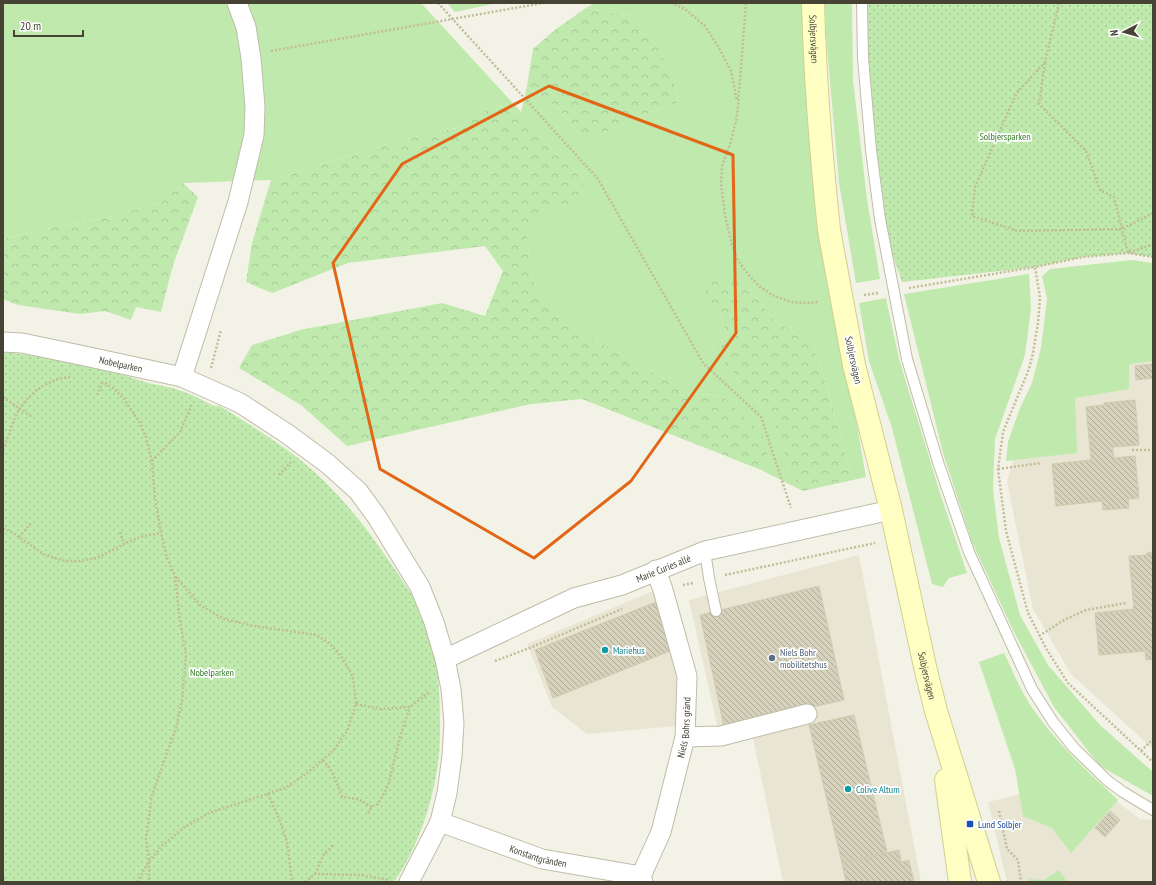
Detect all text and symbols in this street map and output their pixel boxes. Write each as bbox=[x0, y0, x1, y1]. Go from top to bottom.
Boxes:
scale bar bbox=[14, 12, 83, 38]
north arrow bbox=[1104, 12, 1144, 52]
street label: Solbjersvägen bbox=[806, 15, 821, 64]
text: 20 m bbox=[20, 18, 41, 33]
text: N bbox=[1107, 29, 1121, 37]
park label: Solbjersparken bbox=[979, 130, 1031, 143]
street label: Solbjersvägen bbox=[842, 335, 865, 385]
street label: Nobelparken bbox=[98, 353, 144, 375]
street label: Marie Curies allé bbox=[634, 552, 693, 586]
place label: Mariehus bbox=[613, 644, 645, 657]
marker: Mariehus bbox=[600, 645, 610, 655]
place label: Niels Bohr mobilitetshus bbox=[780, 646, 828, 671]
street label: Solbjersvägen bbox=[915, 651, 939, 701]
marker: Niels Bohr mobilitetshus bbox=[767, 653, 777, 663]
park label: Nobelparken bbox=[190, 666, 234, 679]
street label: Niels Bohrs gränd bbox=[674, 697, 693, 759]
place label: Colive Altum bbox=[856, 783, 900, 796]
marker: Colive Altum bbox=[843, 784, 853, 794]
place label: Lund Solbjer bbox=[978, 818, 1022, 831]
marker: Lund Solbjer bbox=[965, 819, 975, 829]
street label: Konstantgränden bbox=[508, 842, 568, 870]

